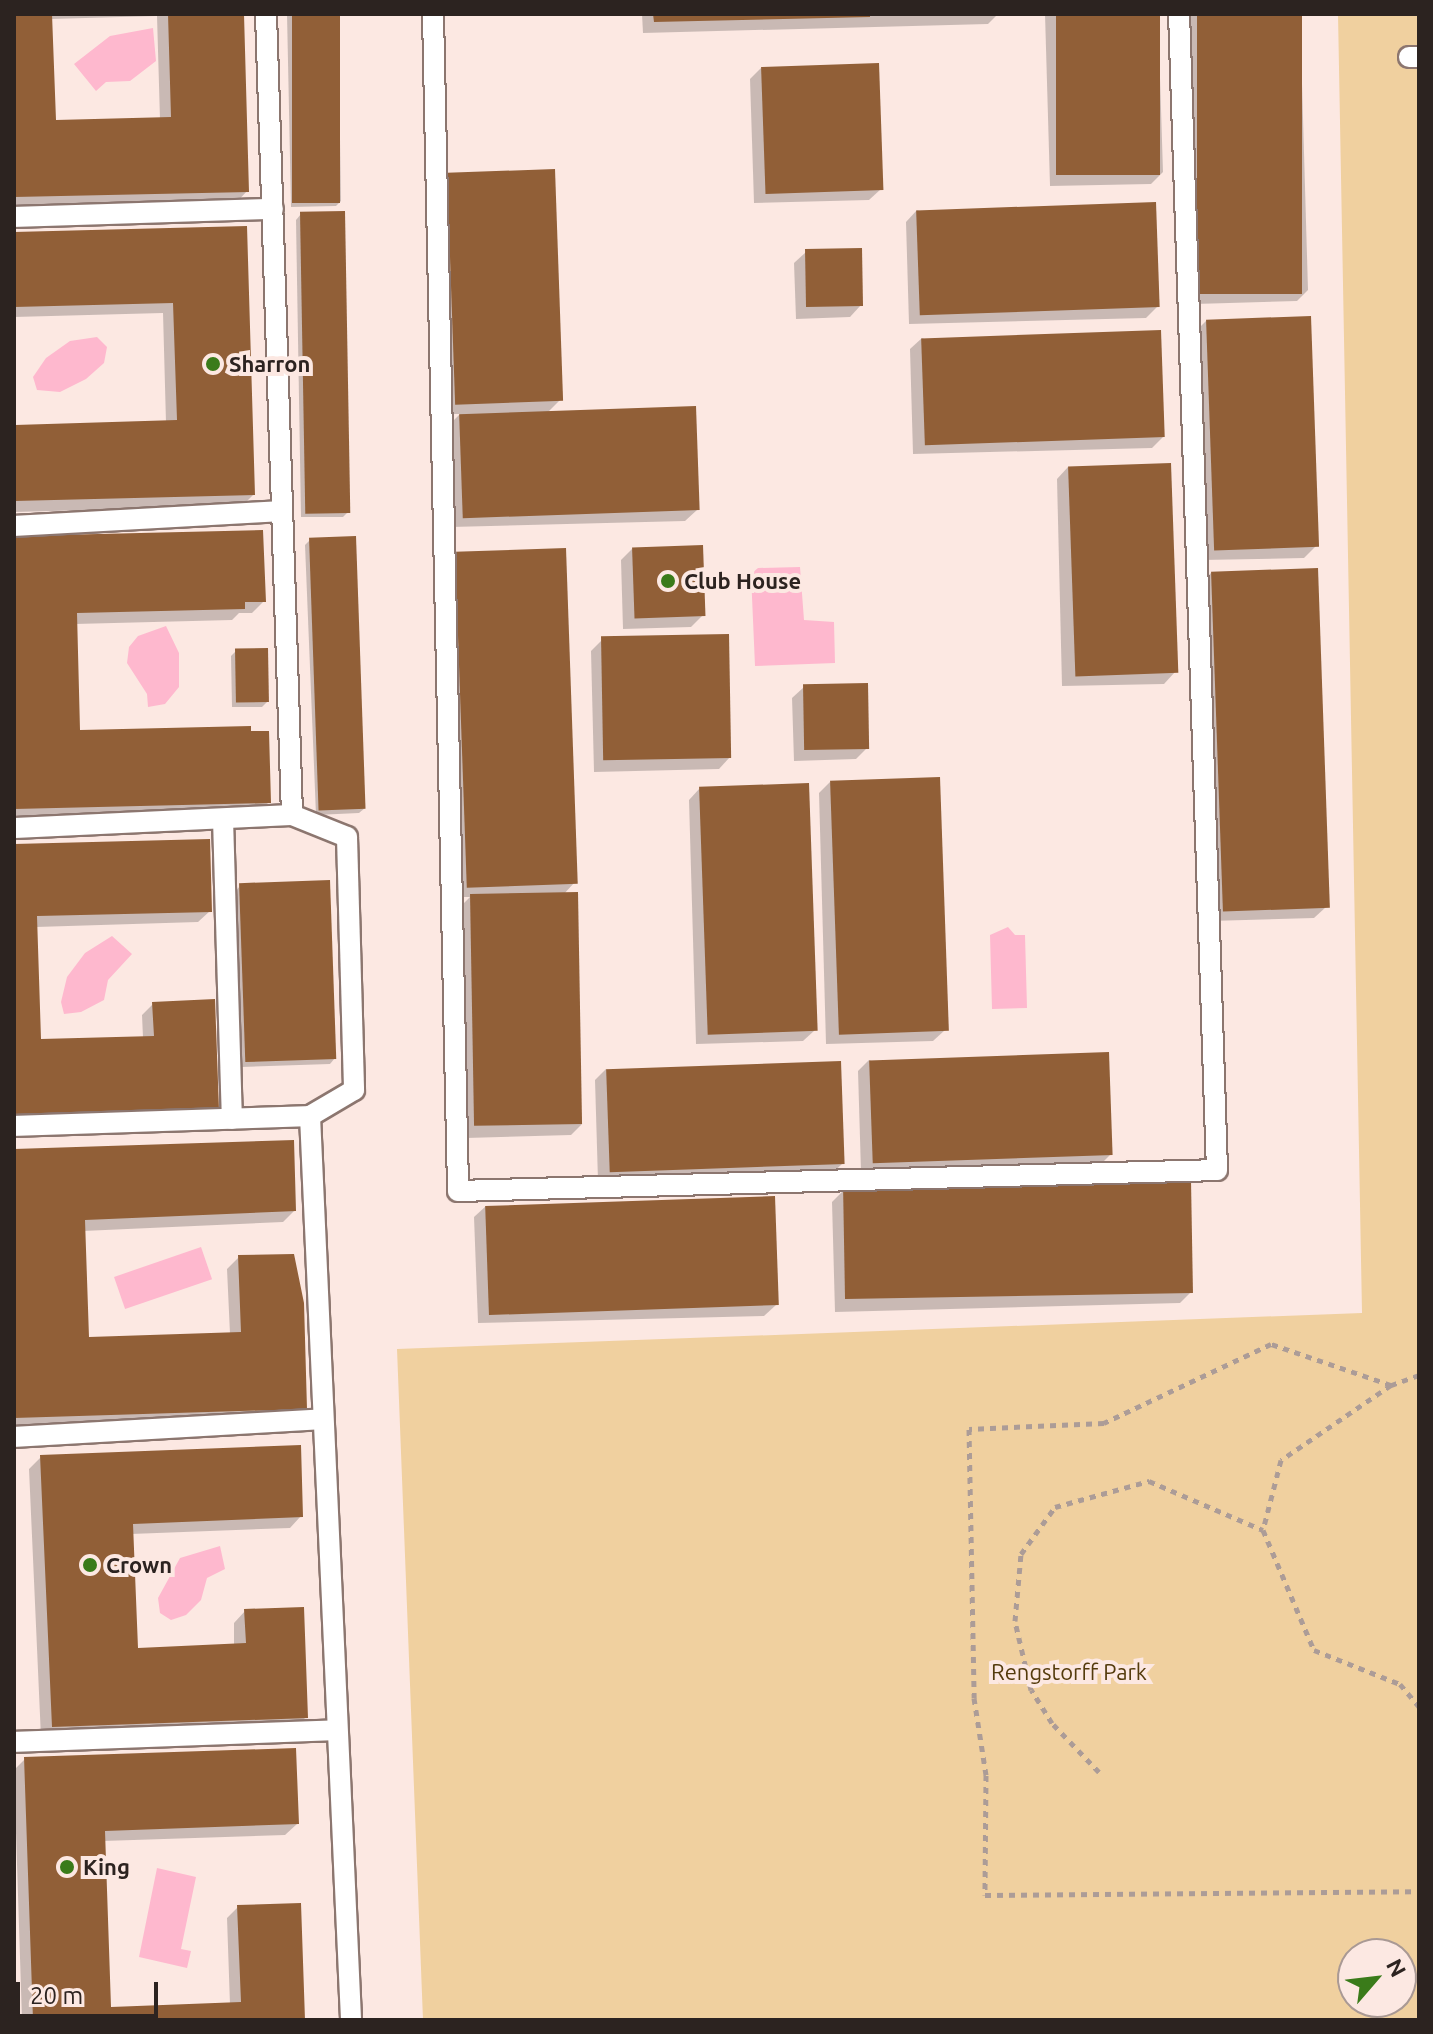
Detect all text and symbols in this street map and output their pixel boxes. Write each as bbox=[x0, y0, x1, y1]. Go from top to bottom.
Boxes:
place label: Sharron bbox=[229, 351, 310, 377]
marker: Sharron bbox=[204, 355, 222, 373]
place label: Club House bbox=[684, 568, 801, 594]
marker: Club House bbox=[659, 572, 677, 590]
place label: Crown bbox=[106, 1552, 172, 1578]
marker: Crown bbox=[81, 1556, 99, 1574]
park label: Rengstorff Park bbox=[991, 1659, 1147, 1685]
place label: King bbox=[83, 1854, 130, 1880]
marker: King bbox=[58, 1858, 76, 1876]
north arrow bbox=[1337, 1938, 1417, 2018]
text: N bbox=[1382, 1954, 1412, 1981]
scale bar bbox=[20, 1966, 162, 2016]
text: 20 m bbox=[30, 1982, 83, 2009]

